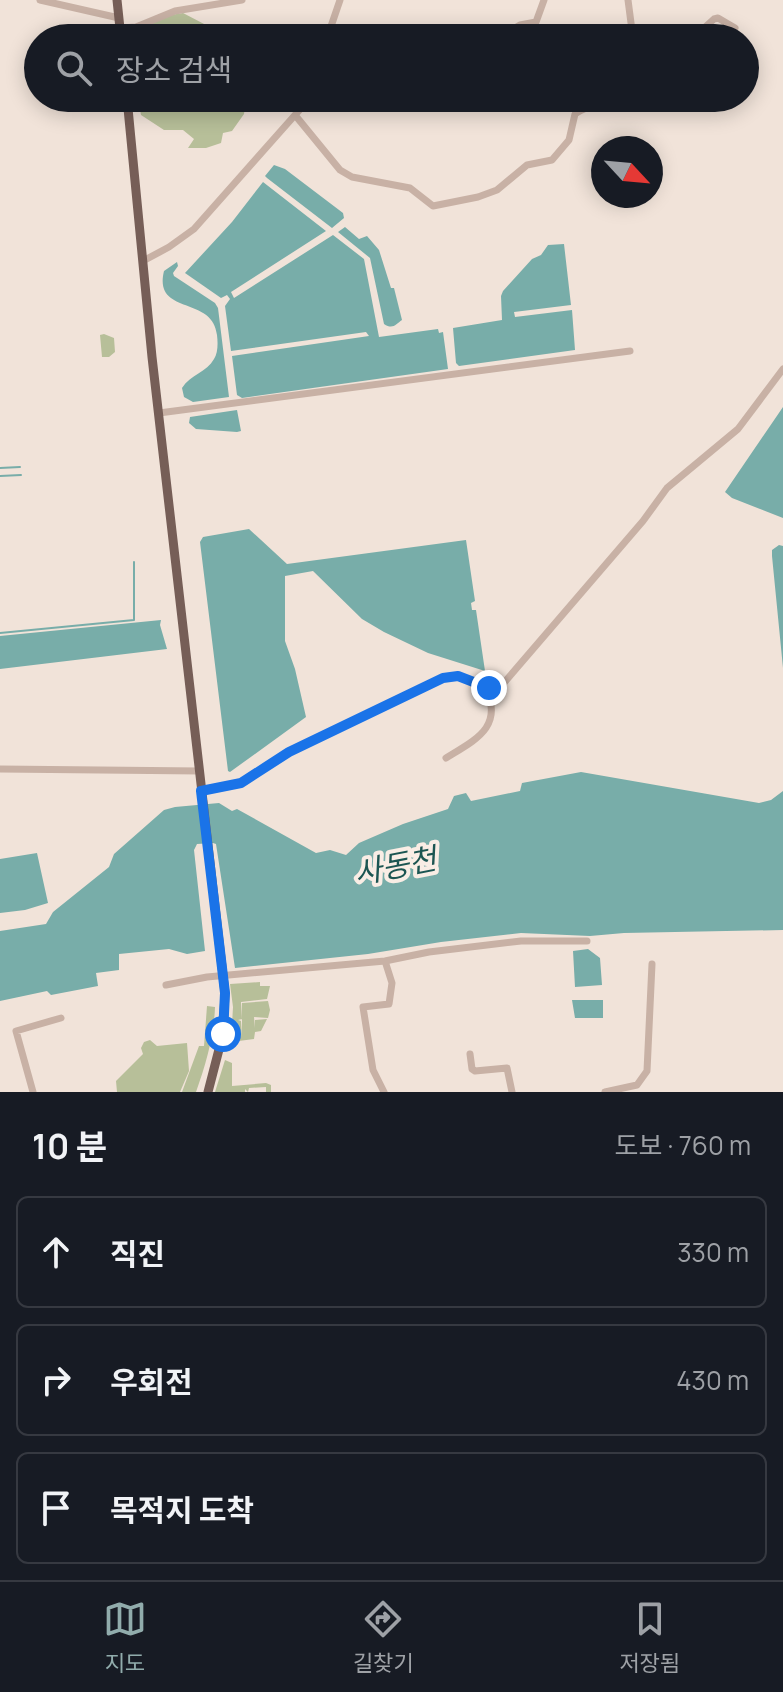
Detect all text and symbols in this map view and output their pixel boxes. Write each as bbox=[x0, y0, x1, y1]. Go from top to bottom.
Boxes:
search box bbox=[24, 24, 759, 112]
icon: search bbox=[52, 46, 96, 90]
text: 장소 검색 bbox=[116, 49, 232, 90]
north arrow bbox=[591, 136, 663, 208]
route end bbox=[471, 670, 507, 706]
water label: 사동천 bbox=[350, 836, 443, 893]
route start bbox=[205, 1016, 241, 1052]
text: 10 분 bbox=[32, 1123, 107, 1169]
text: 도보 · 760 m bbox=[615, 1127, 751, 1163]
icon: ahead bbox=[34, 1230, 78, 1274]
text: 직진 bbox=[110, 1233, 165, 1274]
text: 330 m bbox=[677, 1234, 749, 1270]
icon: right bbox=[34, 1358, 78, 1402]
text: 우회전 bbox=[110, 1361, 193, 1402]
text: 430 m bbox=[676, 1362, 749, 1398]
icon: arrive bbox=[34, 1486, 78, 1530]
text: 목적지 도착 bbox=[110, 1489, 254, 1530]
tab: 지도 bbox=[103, 1597, 147, 1678]
tab: 길찾기 bbox=[353, 1597, 414, 1678]
tab: 저장됨 bbox=[619, 1597, 680, 1678]

